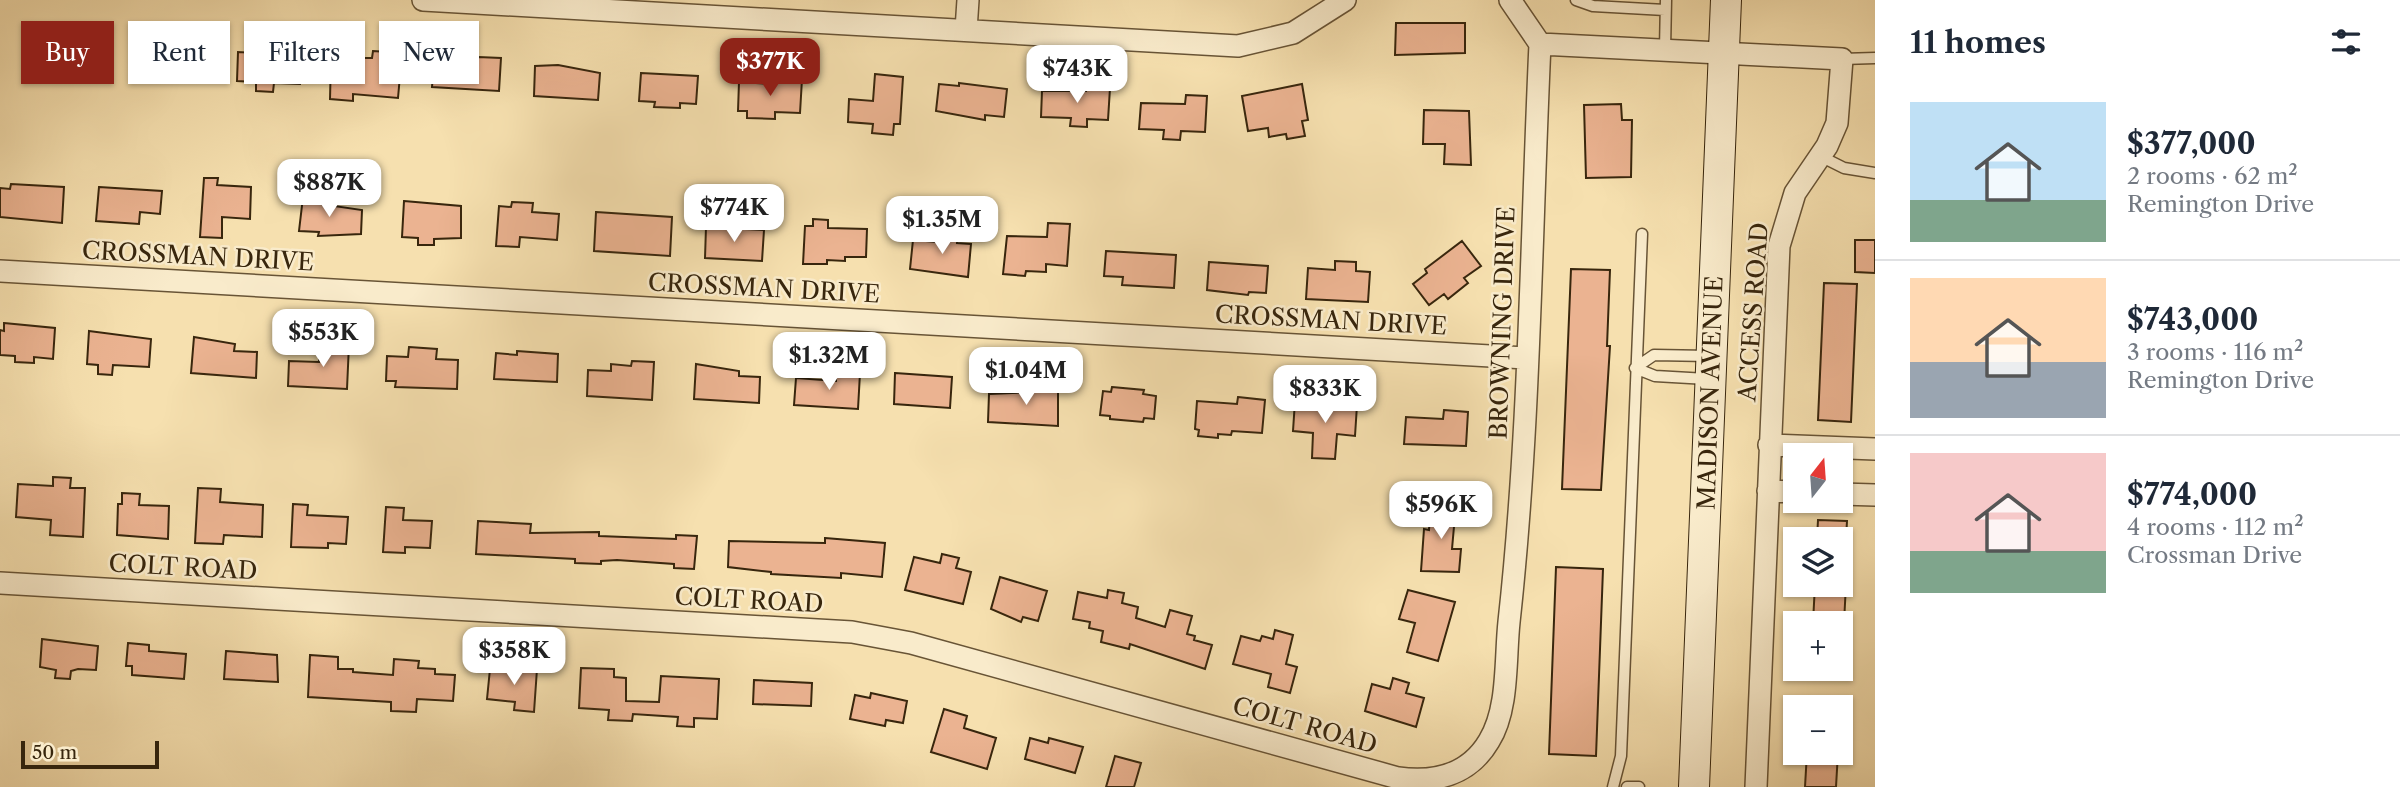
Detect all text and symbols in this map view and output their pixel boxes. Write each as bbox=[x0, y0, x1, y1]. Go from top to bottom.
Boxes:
chip: Buy bbox=[21, 21, 114, 84]
chip: Rent bbox=[128, 21, 230, 84]
chip: Filters bbox=[244, 21, 365, 84]
chip: New bbox=[379, 21, 479, 84]
icon: filters bbox=[2327, 23, 2365, 61]
text: 11 homes bbox=[1910, 24, 2046, 61]
pin: $377K bbox=[721, 38, 819, 98]
pin: $743K bbox=[1028, 46, 1126, 105]
text: $377K bbox=[736, 47, 804, 75]
text: $743K bbox=[1042, 54, 1112, 82]
text: $377,000 bbox=[2127, 125, 2256, 162]
icon: home bbox=[1966, 130, 2050, 214]
pin: $887K bbox=[280, 160, 378, 219]
text: 2 rooms · 62 m² bbox=[2127, 162, 2298, 190]
text: $887K bbox=[293, 168, 365, 196]
pin: $774K bbox=[685, 184, 783, 244]
text: Remington Drive bbox=[2127, 190, 2314, 218]
text: $774K bbox=[700, 193, 768, 221]
pin: $1.35M bbox=[885, 196, 999, 256]
text: $1.35M bbox=[902, 205, 982, 233]
street label: BROWNING DRIVE bbox=[1483, 206, 1521, 440]
street label: ACCESS ROAD bbox=[1732, 221, 1774, 404]
street label: CROSSMAN DRIVE bbox=[81, 235, 315, 277]
street label: CROSSMAN DRIVE bbox=[647, 267, 881, 309]
street label: MADISON AVENUE bbox=[1691, 275, 1729, 511]
street label: CROSSMAN DRIVE bbox=[1214, 299, 1448, 341]
text: $743,000 bbox=[2127, 301, 2258, 338]
icon: home bbox=[1966, 306, 2050, 390]
pin: $553K bbox=[274, 310, 372, 369]
text: $553K bbox=[288, 318, 358, 346]
pin: $1.32M bbox=[772, 332, 886, 392]
text: 3 rooms · 116 m² bbox=[2127, 338, 2303, 366]
text: $1.32M bbox=[789, 341, 869, 369]
pin: $1.04M bbox=[969, 348, 1083, 407]
text: $1.04M bbox=[985, 356, 1067, 384]
pin: $833K bbox=[1276, 366, 1374, 425]
text: Remington Drive bbox=[2127, 366, 2314, 394]
text: $833K bbox=[1289, 374, 1361, 402]
north arrow bbox=[1783, 443, 1853, 513]
map controls bbox=[1783, 443, 1853, 765]
text: $774,000 bbox=[2127, 476, 2257, 513]
icon: home bbox=[1966, 481, 2050, 565]
pin: $596K bbox=[1392, 482, 1490, 541]
text: $596K bbox=[1405, 490, 1477, 518]
text: 4 rooms · 112 m² bbox=[2127, 513, 2304, 541]
button: layers bbox=[1783, 527, 1853, 597]
text: Crossman Drive bbox=[2127, 541, 2302, 569]
street label: COLT ROAD bbox=[108, 549, 258, 585]
street label: COLT ROAD bbox=[674, 582, 824, 618]
button: + bbox=[1783, 611, 1853, 681]
pin: $358K bbox=[465, 628, 563, 687]
text: $358K bbox=[478, 636, 550, 664]
street label: COLT ROAD bbox=[1229, 691, 1381, 759]
button: − bbox=[1783, 695, 1853, 765]
scale bar bbox=[21, 738, 159, 770]
text: 50 m bbox=[32, 741, 77, 764]

